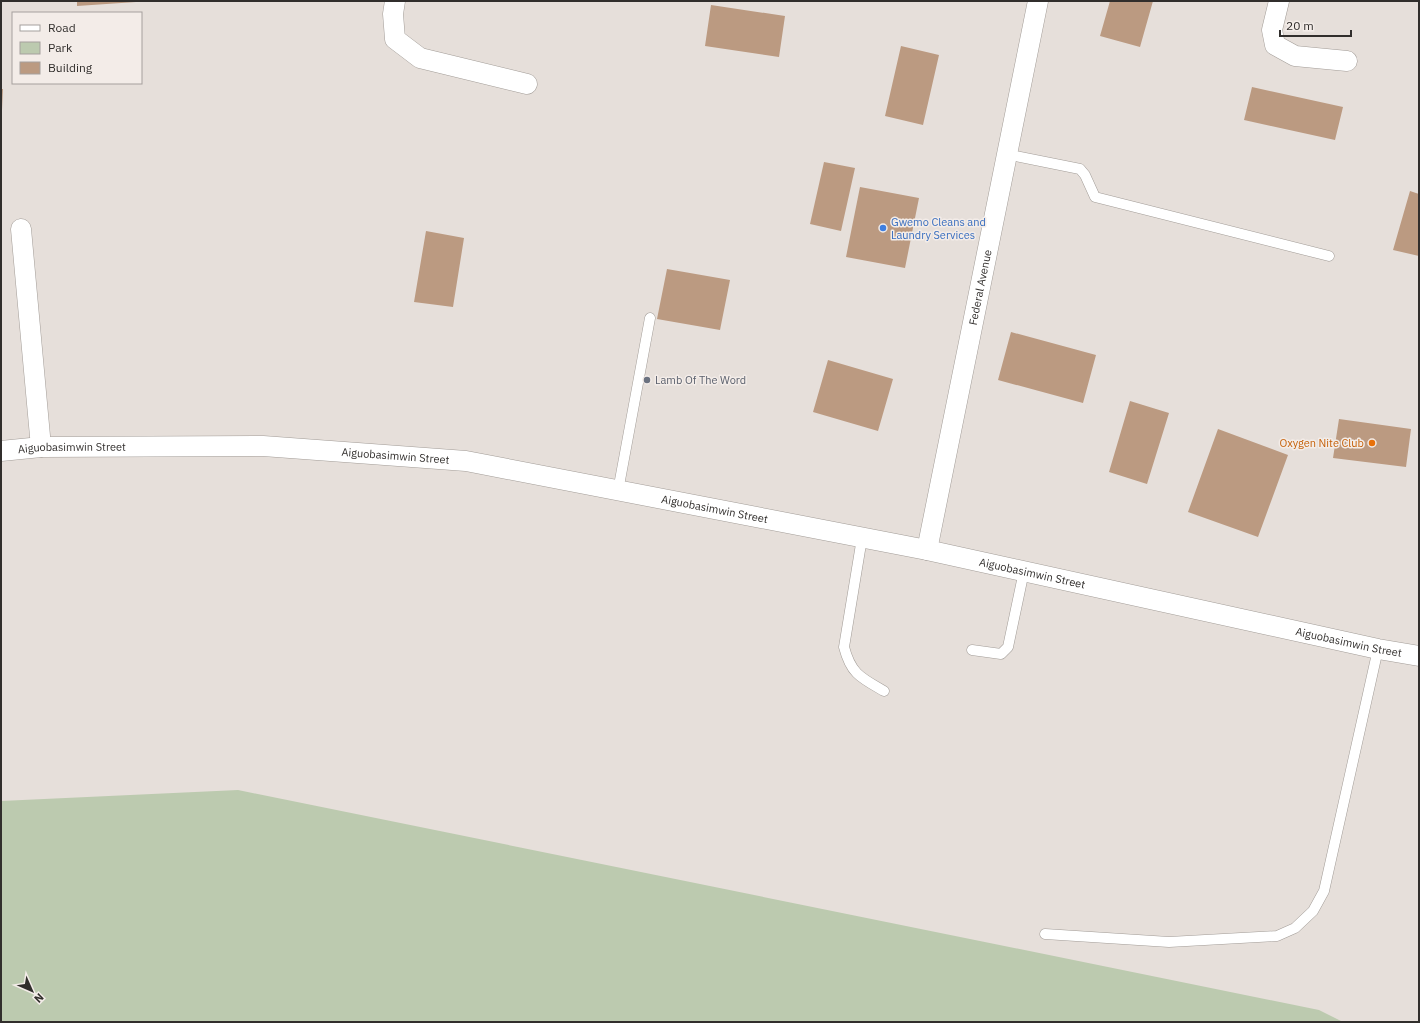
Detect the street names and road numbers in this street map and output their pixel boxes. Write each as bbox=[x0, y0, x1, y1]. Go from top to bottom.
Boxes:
street label: Federal Avenue bbox=[966, 248, 995, 326]
street label: Aiguobasimwin Street bbox=[17, 440, 126, 456]
street label: Aiguobasimwin Street bbox=[341, 445, 450, 467]
street label: Aiguobasimwin Street bbox=[660, 492, 769, 526]
street label: Aiguobasimwin Street bbox=[978, 555, 1087, 592]
street label: Aiguobasimwin Street bbox=[1294, 624, 1403, 660]

